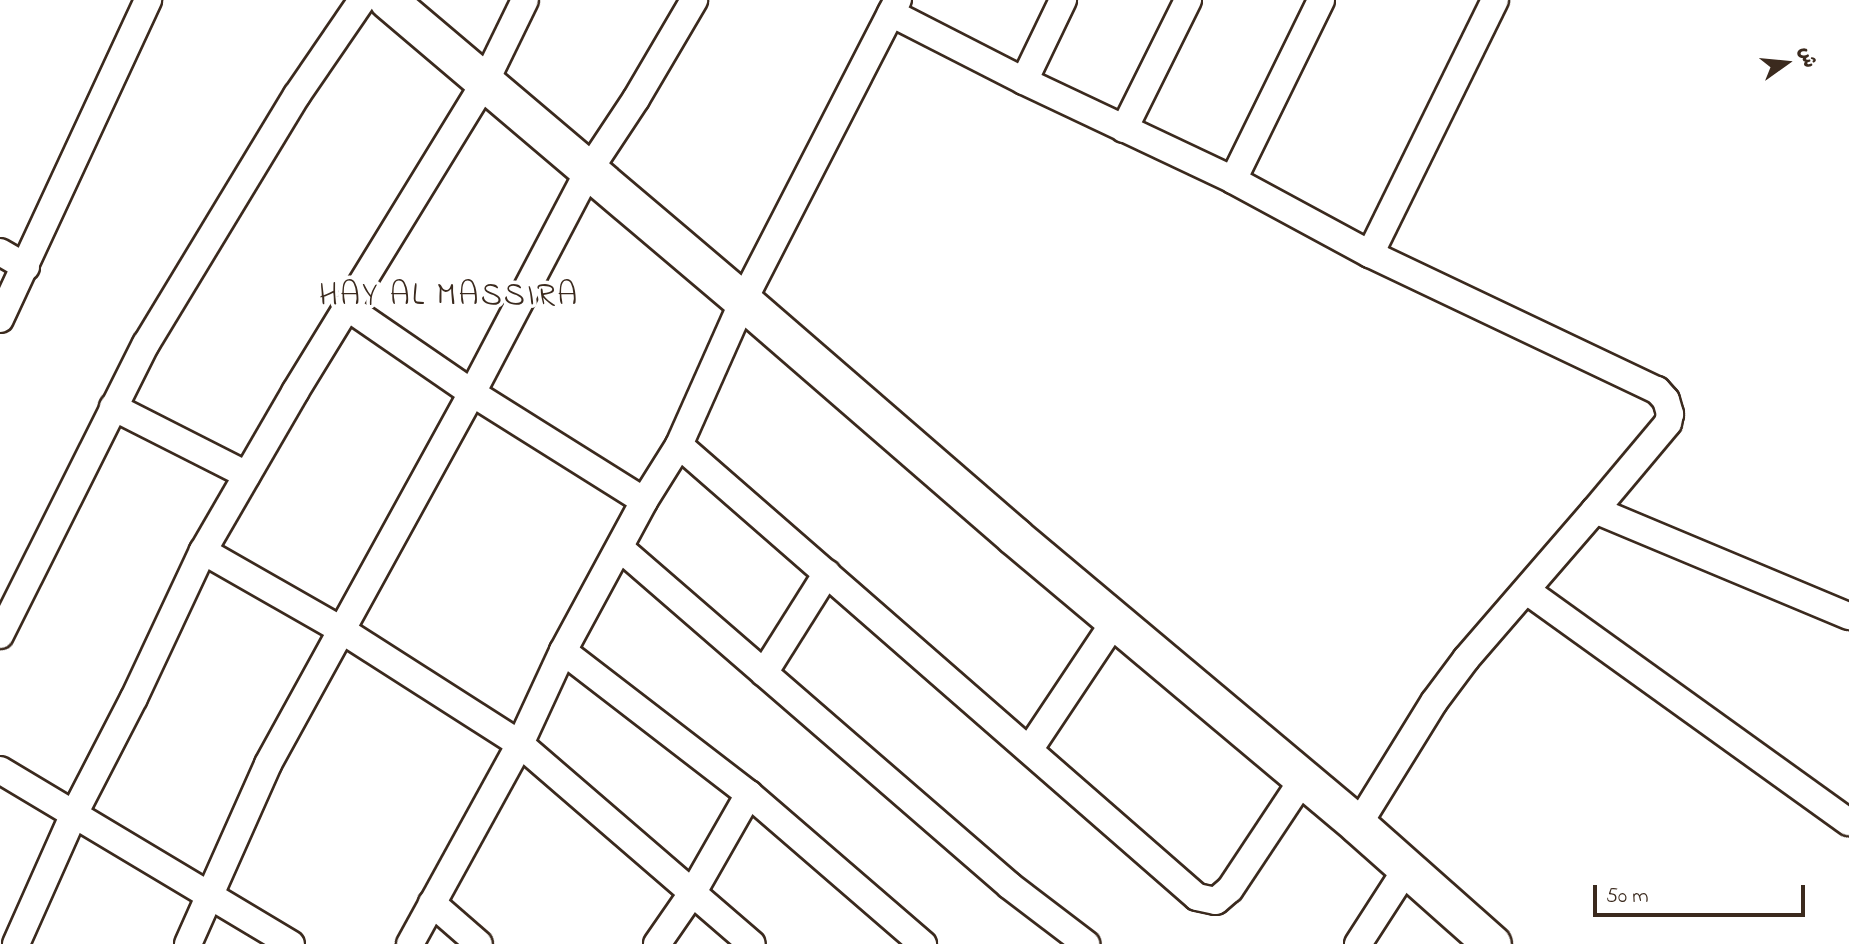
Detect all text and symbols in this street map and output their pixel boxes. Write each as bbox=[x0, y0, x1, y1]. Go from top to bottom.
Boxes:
north arrow bbox=[1751, 28, 1821, 98]
text: ش bbox=[1791, 44, 1823, 71]
district label: HAY AL MASSIRA bbox=[320, 277, 578, 317]
scale bar bbox=[1597, 870, 1809, 914]
text: 50 m bbox=[1606, 882, 1649, 912]

